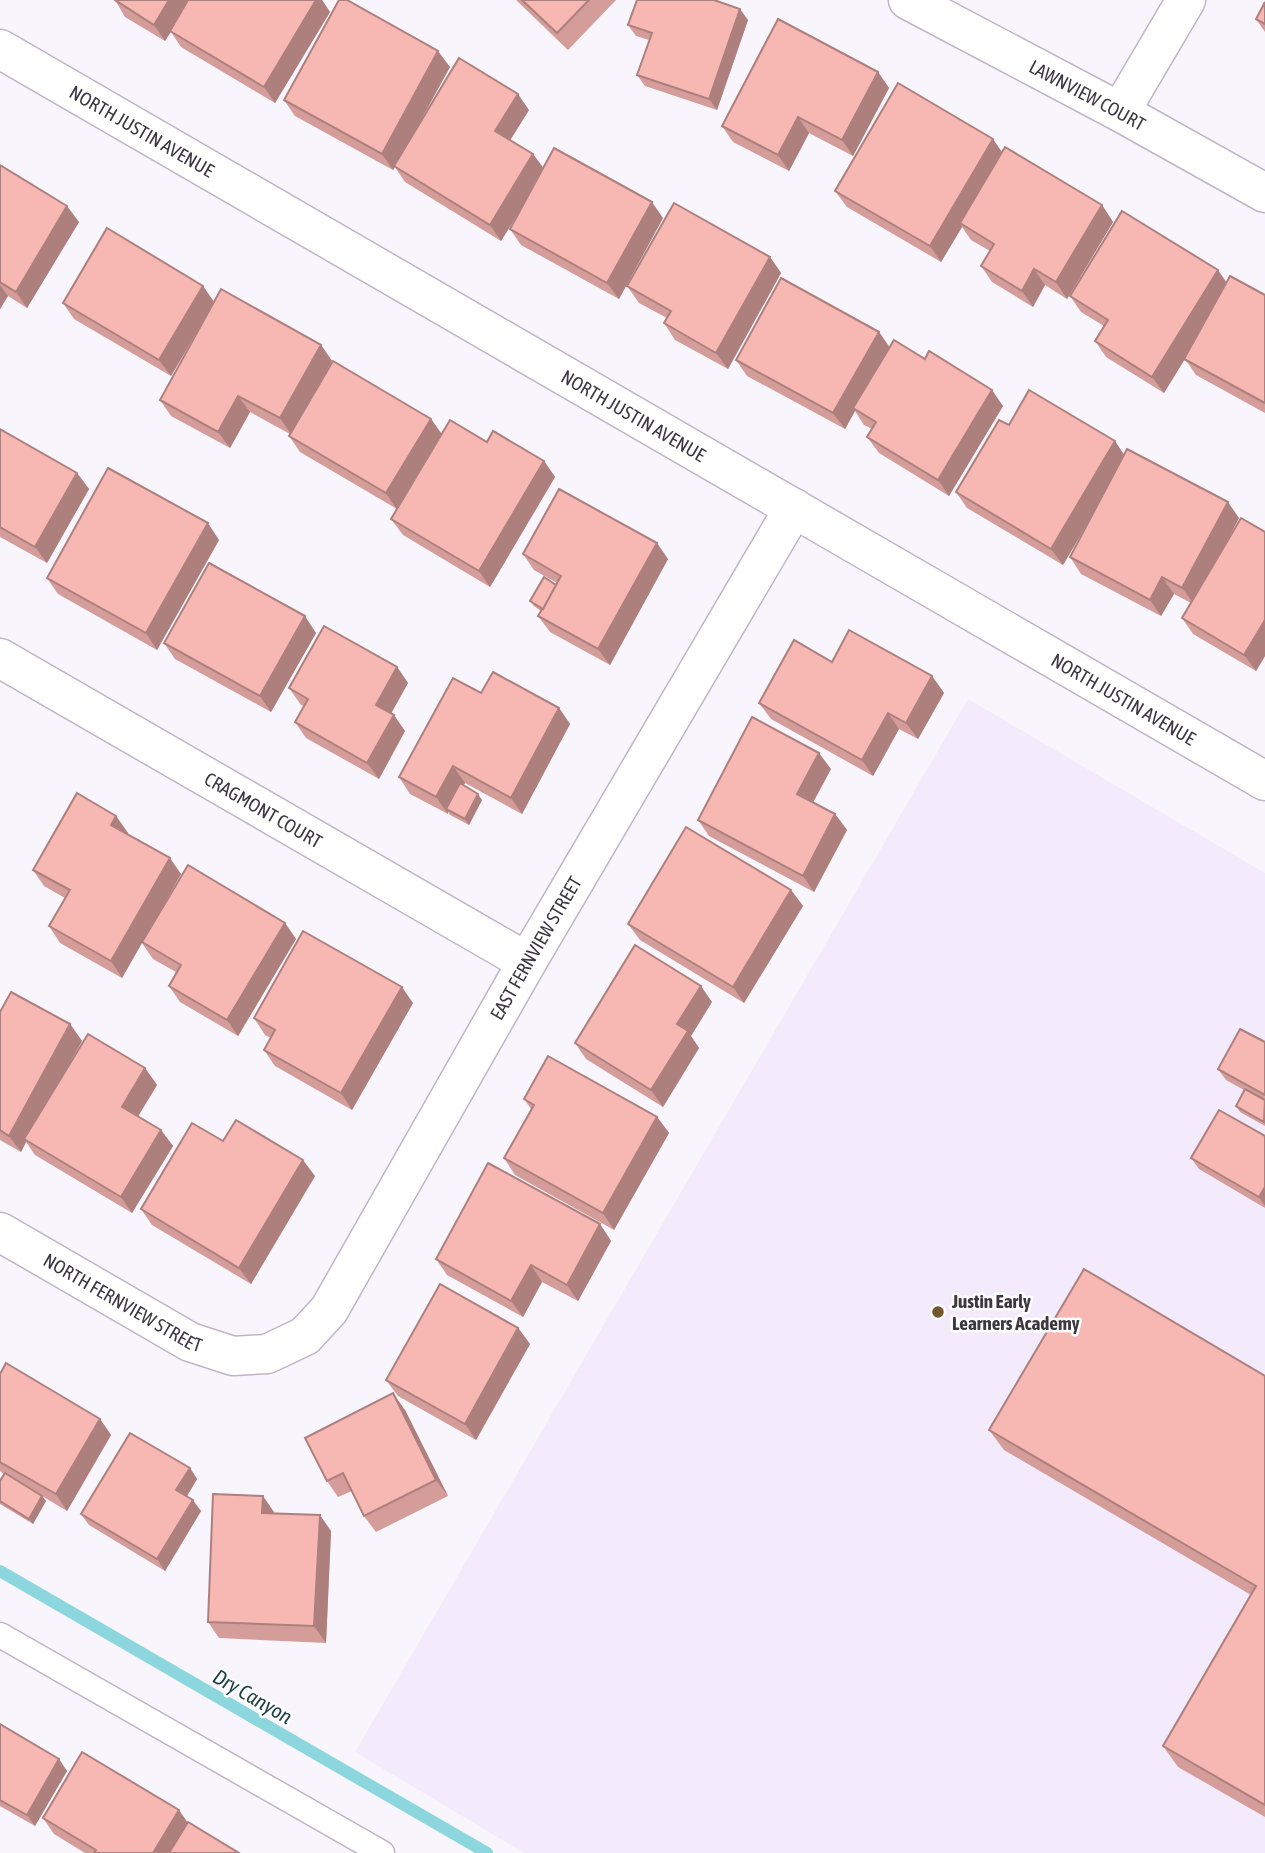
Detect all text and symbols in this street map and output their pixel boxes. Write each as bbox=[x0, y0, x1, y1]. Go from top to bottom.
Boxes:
street label: LAWNVIEW COURT bbox=[1026, 55, 1150, 135]
street label: NORTH JUSTIN AVENUE bbox=[66, 81, 218, 181]
street label: NORTH JUSTIN AVENUE bbox=[557, 365, 710, 466]
street label: NORTH JUSTIN AVENUE bbox=[1047, 649, 1200, 749]
street label: CRAGMONT COURT bbox=[201, 767, 326, 853]
street label: EAST FERNVIEW STREET bbox=[485, 872, 586, 1024]
street label: NORTH FERNVIEW STREET bbox=[40, 1249, 206, 1356]
place label: Justin Early Learners Academy bbox=[951, 1290, 1080, 1334]
marker: Justin Early Learners Academy bbox=[930, 1304, 946, 1320]
water label: Dry Canyon bbox=[209, 1664, 297, 1728]

